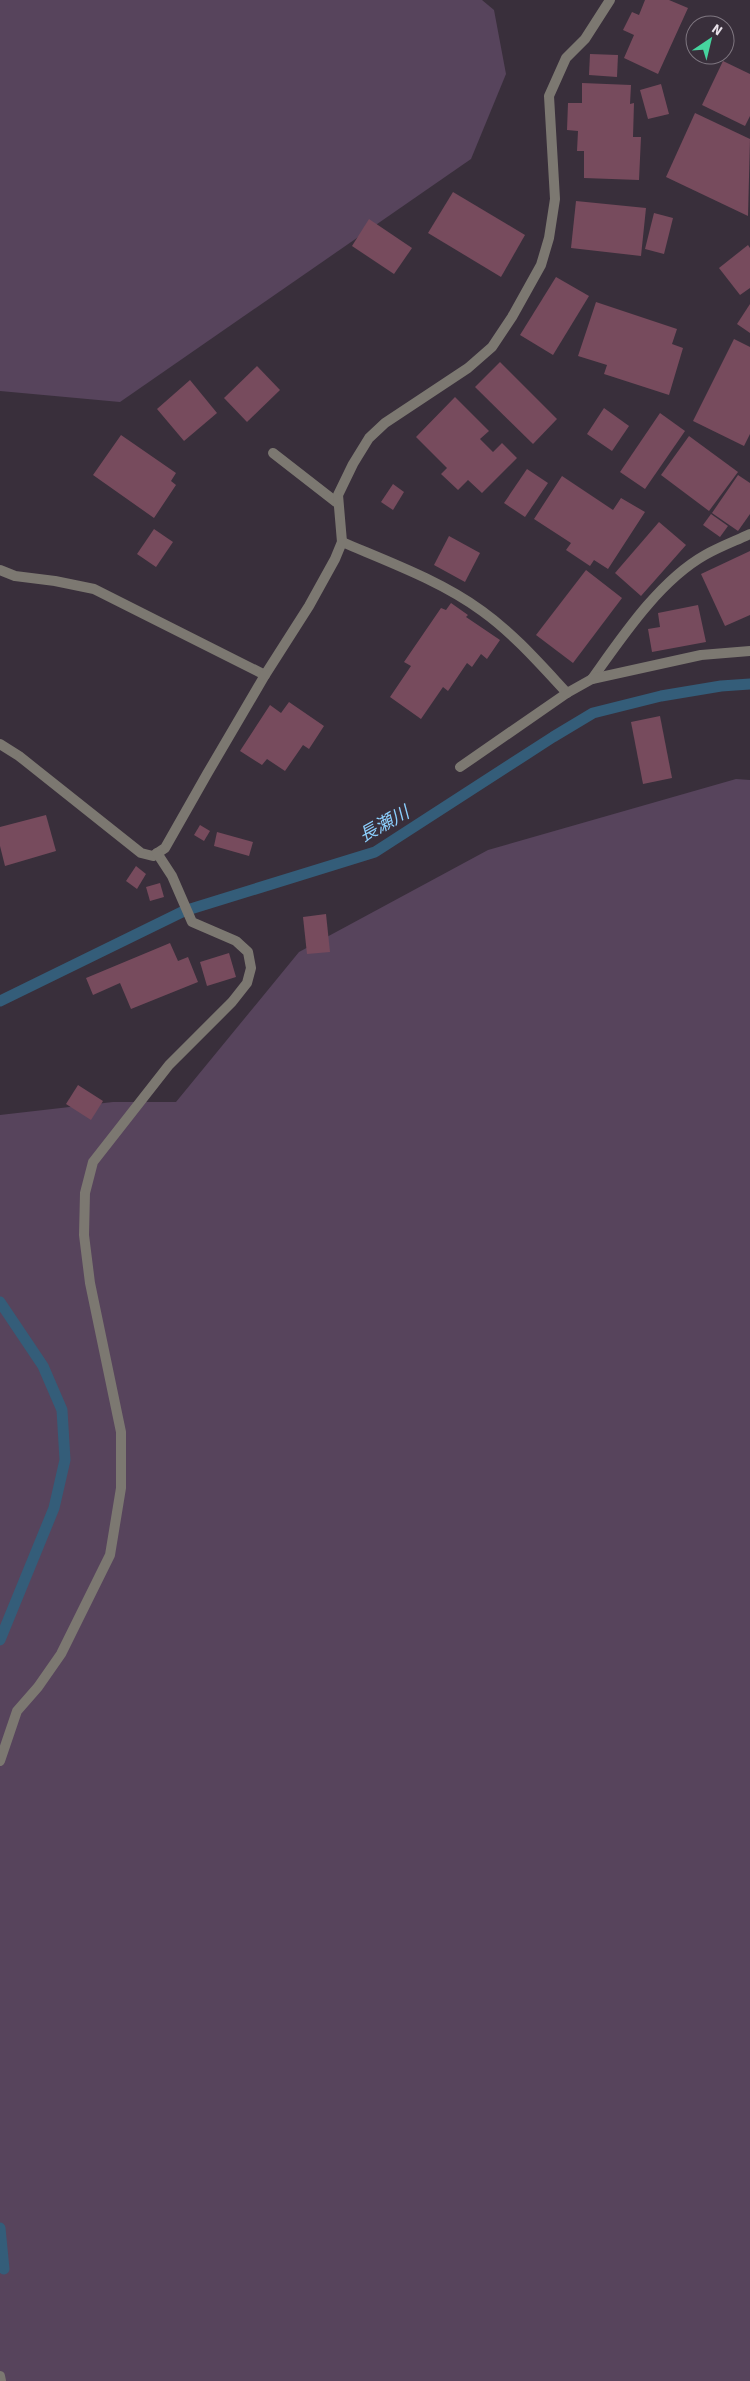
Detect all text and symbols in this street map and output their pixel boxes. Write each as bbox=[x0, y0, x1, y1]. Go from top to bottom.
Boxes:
north arrow bbox=[685, 15, 735, 65]
text: N bbox=[707, 19, 726, 41]
water label: 長瀬川 bbox=[355, 799, 416, 848]

